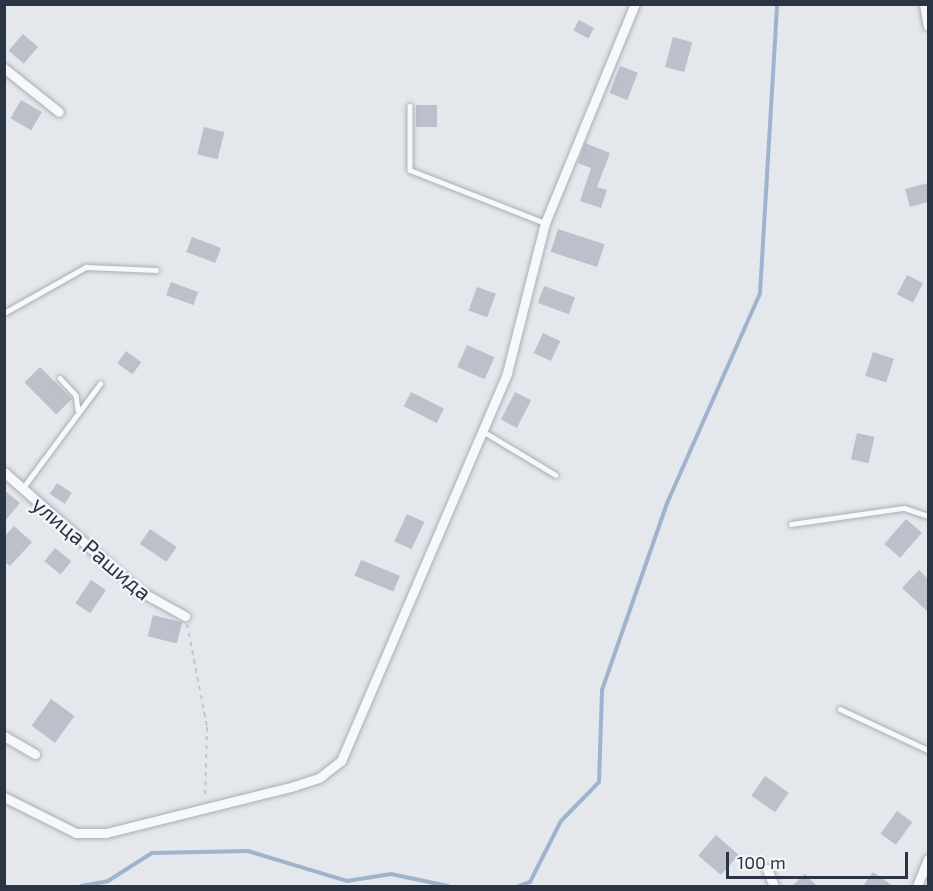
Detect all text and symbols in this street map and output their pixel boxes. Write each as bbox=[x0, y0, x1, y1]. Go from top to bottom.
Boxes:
street label: улица Рашида bbox=[27, 491, 157, 605]
scale bar bbox=[729, 840, 910, 878]
text: 100 m bbox=[737, 851, 786, 873]

